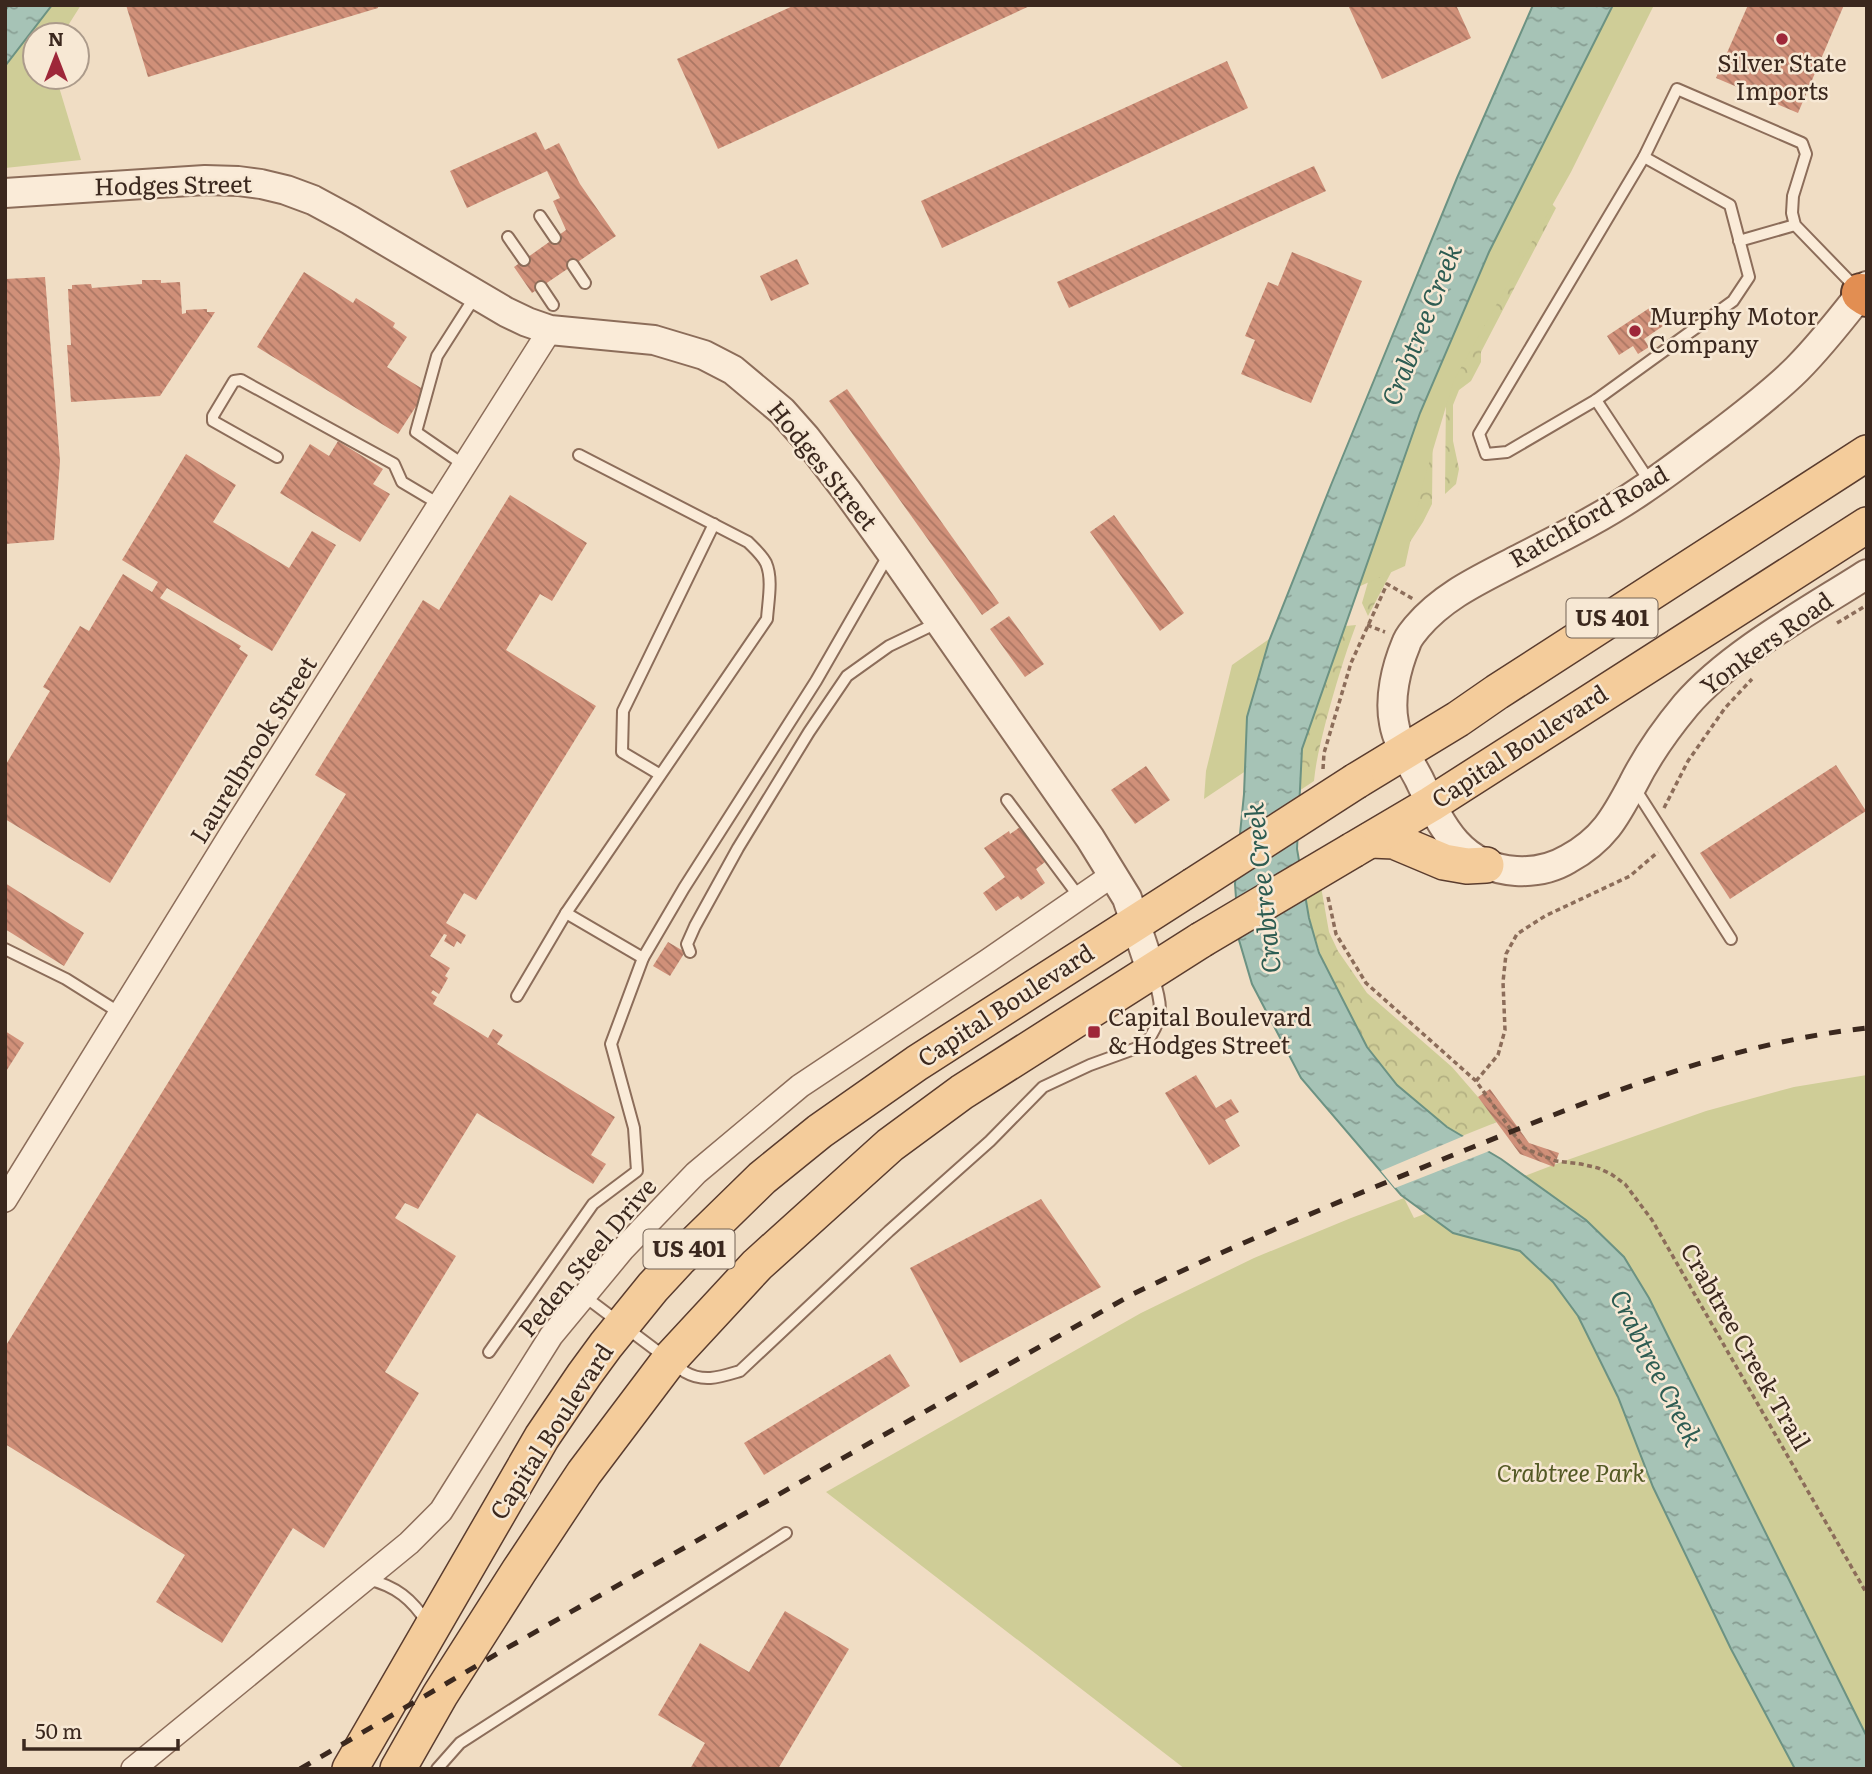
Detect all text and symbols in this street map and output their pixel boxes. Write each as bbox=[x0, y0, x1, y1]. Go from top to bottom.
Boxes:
north arrow bbox=[21, 21, 91, 91]
text: N bbox=[48, 24, 64, 52]
marker: Silver State Imports bbox=[1774, 31, 1790, 47]
place label: Silver State Imports bbox=[1717, 44, 1847, 107]
street label: Hodges Street bbox=[94, 165, 253, 202]
water label: Crabtree Creek bbox=[1370, 237, 1470, 411]
place label: Murphy Motor Company bbox=[1649, 297, 1819, 360]
marker: Murphy Motor Company bbox=[1627, 323, 1643, 339]
street label: Hodges Street bbox=[761, 392, 887, 537]
street label: Ratchford Road bbox=[1502, 455, 1674, 575]
street label: Yonkers Road bbox=[1692, 582, 1839, 702]
road number: US 401 bbox=[1566, 598, 1658, 638]
street label: Laurelbrook Street bbox=[180, 648, 324, 849]
street label: Capital Boulevard bbox=[1424, 675, 1614, 815]
water label: Crabtree Creek bbox=[1232, 800, 1289, 976]
street label: Capital Boulevard bbox=[910, 934, 1100, 1074]
place label: Capital Boulevard & Hodges Street bbox=[1108, 998, 1312, 1061]
marker: Capital Boulevard & Hodges Street bbox=[1086, 1024, 1102, 1040]
street label: Peden Steel Drive bbox=[509, 1169, 663, 1344]
road number: US 401 bbox=[644, 1230, 734, 1268]
street label: Crabtree Creek Trail bbox=[1674, 1236, 1821, 1456]
water label: Crabtree Creek bbox=[1602, 1282, 1715, 1453]
street label: Capital Boulevard bbox=[480, 1335, 620, 1526]
park label: Crabtree Park bbox=[1497, 1454, 1646, 1489]
scale bar bbox=[24, 1708, 178, 1752]
text: 50 m bbox=[35, 1714, 82, 1745]

